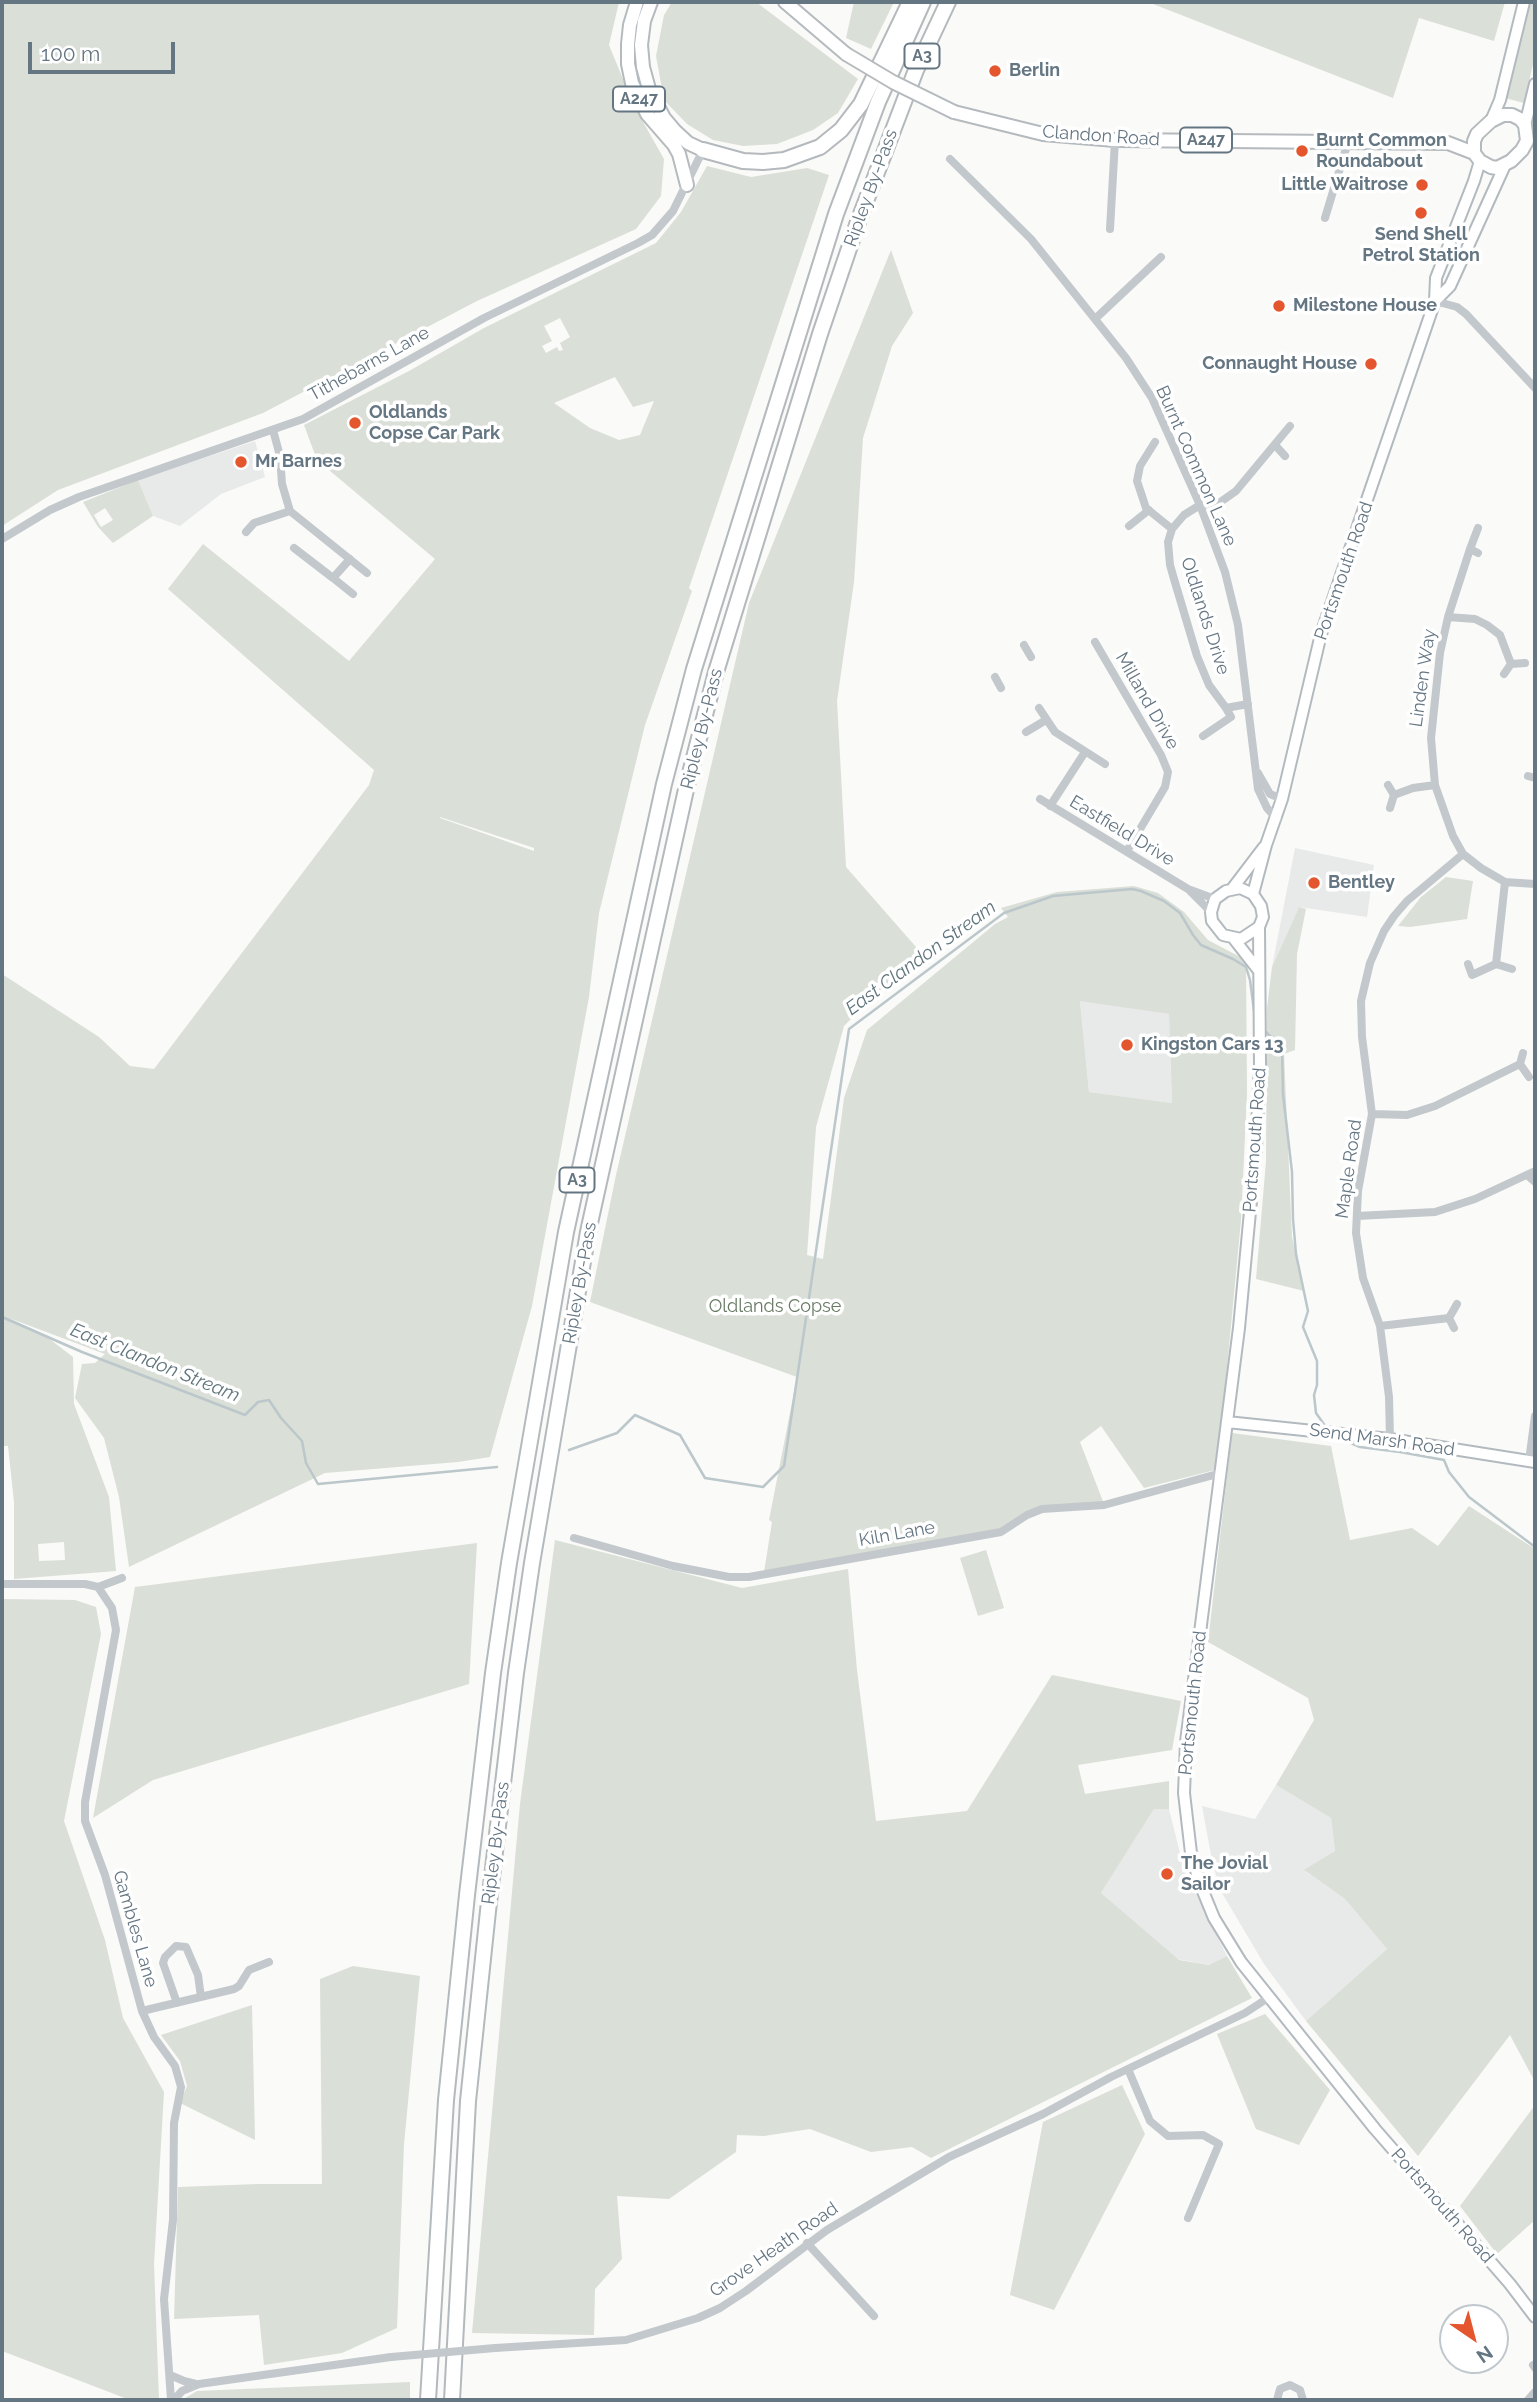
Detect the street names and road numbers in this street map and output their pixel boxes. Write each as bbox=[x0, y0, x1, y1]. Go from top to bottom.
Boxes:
road number: A3 bbox=[904, 44, 940, 68]
road number: A247 bbox=[613, 86, 665, 111]
street label: Clandon Road bbox=[1042, 121, 1160, 151]
street label: Ripley By-Pass bbox=[840, 126, 902, 250]
road number: A247 bbox=[1180, 128, 1232, 152]
street label: Tithebarns Lane bbox=[305, 322, 433, 406]
street label: Burnt Common Lane bbox=[1151, 382, 1241, 550]
street label: Portsmouth Road bbox=[1310, 499, 1378, 643]
street label: Oldlands Drive bbox=[1176, 555, 1234, 677]
street label: Linden Way bbox=[1405, 628, 1441, 728]
street label: Milland Drive bbox=[1111, 649, 1183, 753]
street label: Ripley By-Pass bbox=[677, 666, 727, 792]
street label: Eastfield Drive bbox=[1066, 791, 1178, 871]
street label: Portsmouth Road bbox=[1239, 1067, 1271, 1213]
street label: Maple Road bbox=[1331, 1118, 1367, 1220]
road number: A3 bbox=[560, 1168, 594, 1192]
street label: Ripley By-Pass bbox=[559, 1220, 601, 1346]
street label: Send Marsh Road bbox=[1308, 1419, 1456, 1461]
street label: Kiln Lane bbox=[857, 1517, 937, 1551]
street label: Portsmouth Road bbox=[1175, 1630, 1211, 1776]
street label: Ripley By-Pass bbox=[478, 1780, 514, 1906]
street label: Gambles Lane bbox=[108, 1868, 162, 1990]
street label: Portsmouth Road bbox=[1386, 2144, 1498, 2268]
street label: Grove Heath Road bbox=[706, 2198, 842, 2302]

